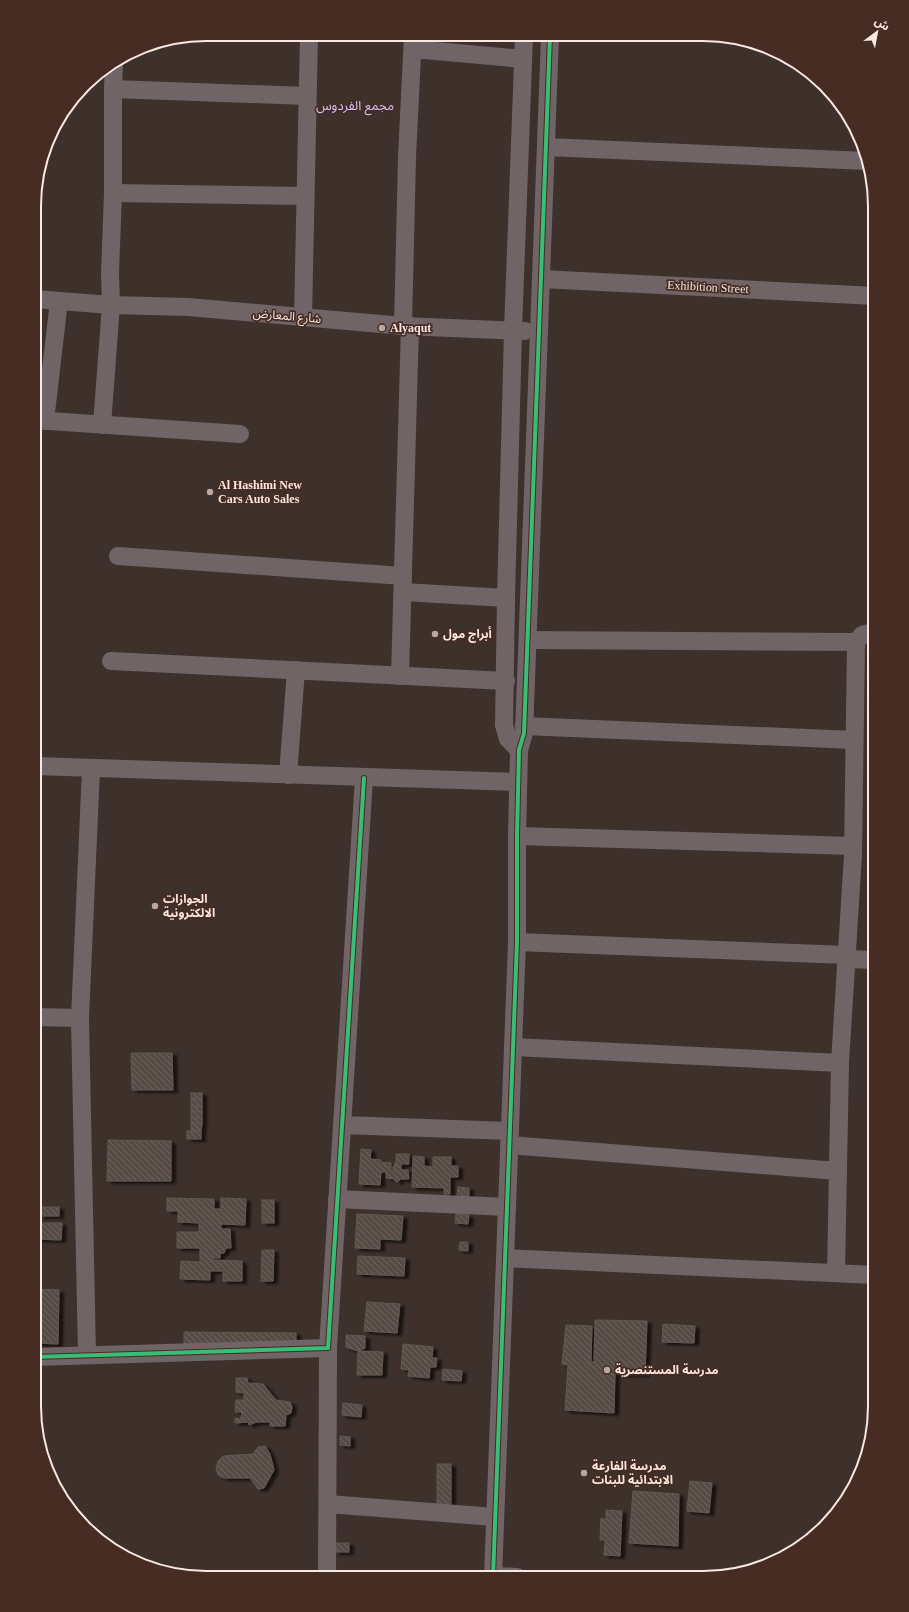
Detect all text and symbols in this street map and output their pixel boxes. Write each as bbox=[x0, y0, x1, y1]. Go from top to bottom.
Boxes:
north arrow bbox=[857, 12, 897, 52]
text: ش bbox=[872, 14, 892, 33]
district label: مجمع الفردوس bbox=[316, 98, 394, 116]
street label: Exhibition Street bbox=[667, 278, 750, 296]
street label: شارع المعارض bbox=[252, 306, 322, 328]
place label: Alyaqut bbox=[390, 321, 431, 335]
marker: Alyaqut bbox=[377, 323, 387, 333]
place label: Al Hashimi New Cars Auto Sales bbox=[218, 478, 302, 506]
marker: Al Hashimi New Cars Auto Sales bbox=[205, 487, 215, 497]
place label: أبراج مول bbox=[443, 626, 492, 643]
marker: أبراج مول bbox=[430, 629, 440, 639]
place label: الجوازات الالكترونية bbox=[163, 892, 215, 920]
marker: الجوازات الالكترونية bbox=[150, 901, 160, 911]
place label: مدرسة المستنصرية bbox=[615, 1363, 719, 1377]
marker: مدرسة المستنصرية bbox=[602, 1365, 612, 1375]
place label: مدرسة الفارعة الابتدائية للبنات bbox=[592, 1459, 673, 1487]
marker: مدرسة الفارعة الابتدائية للبنات bbox=[579, 1468, 589, 1478]

